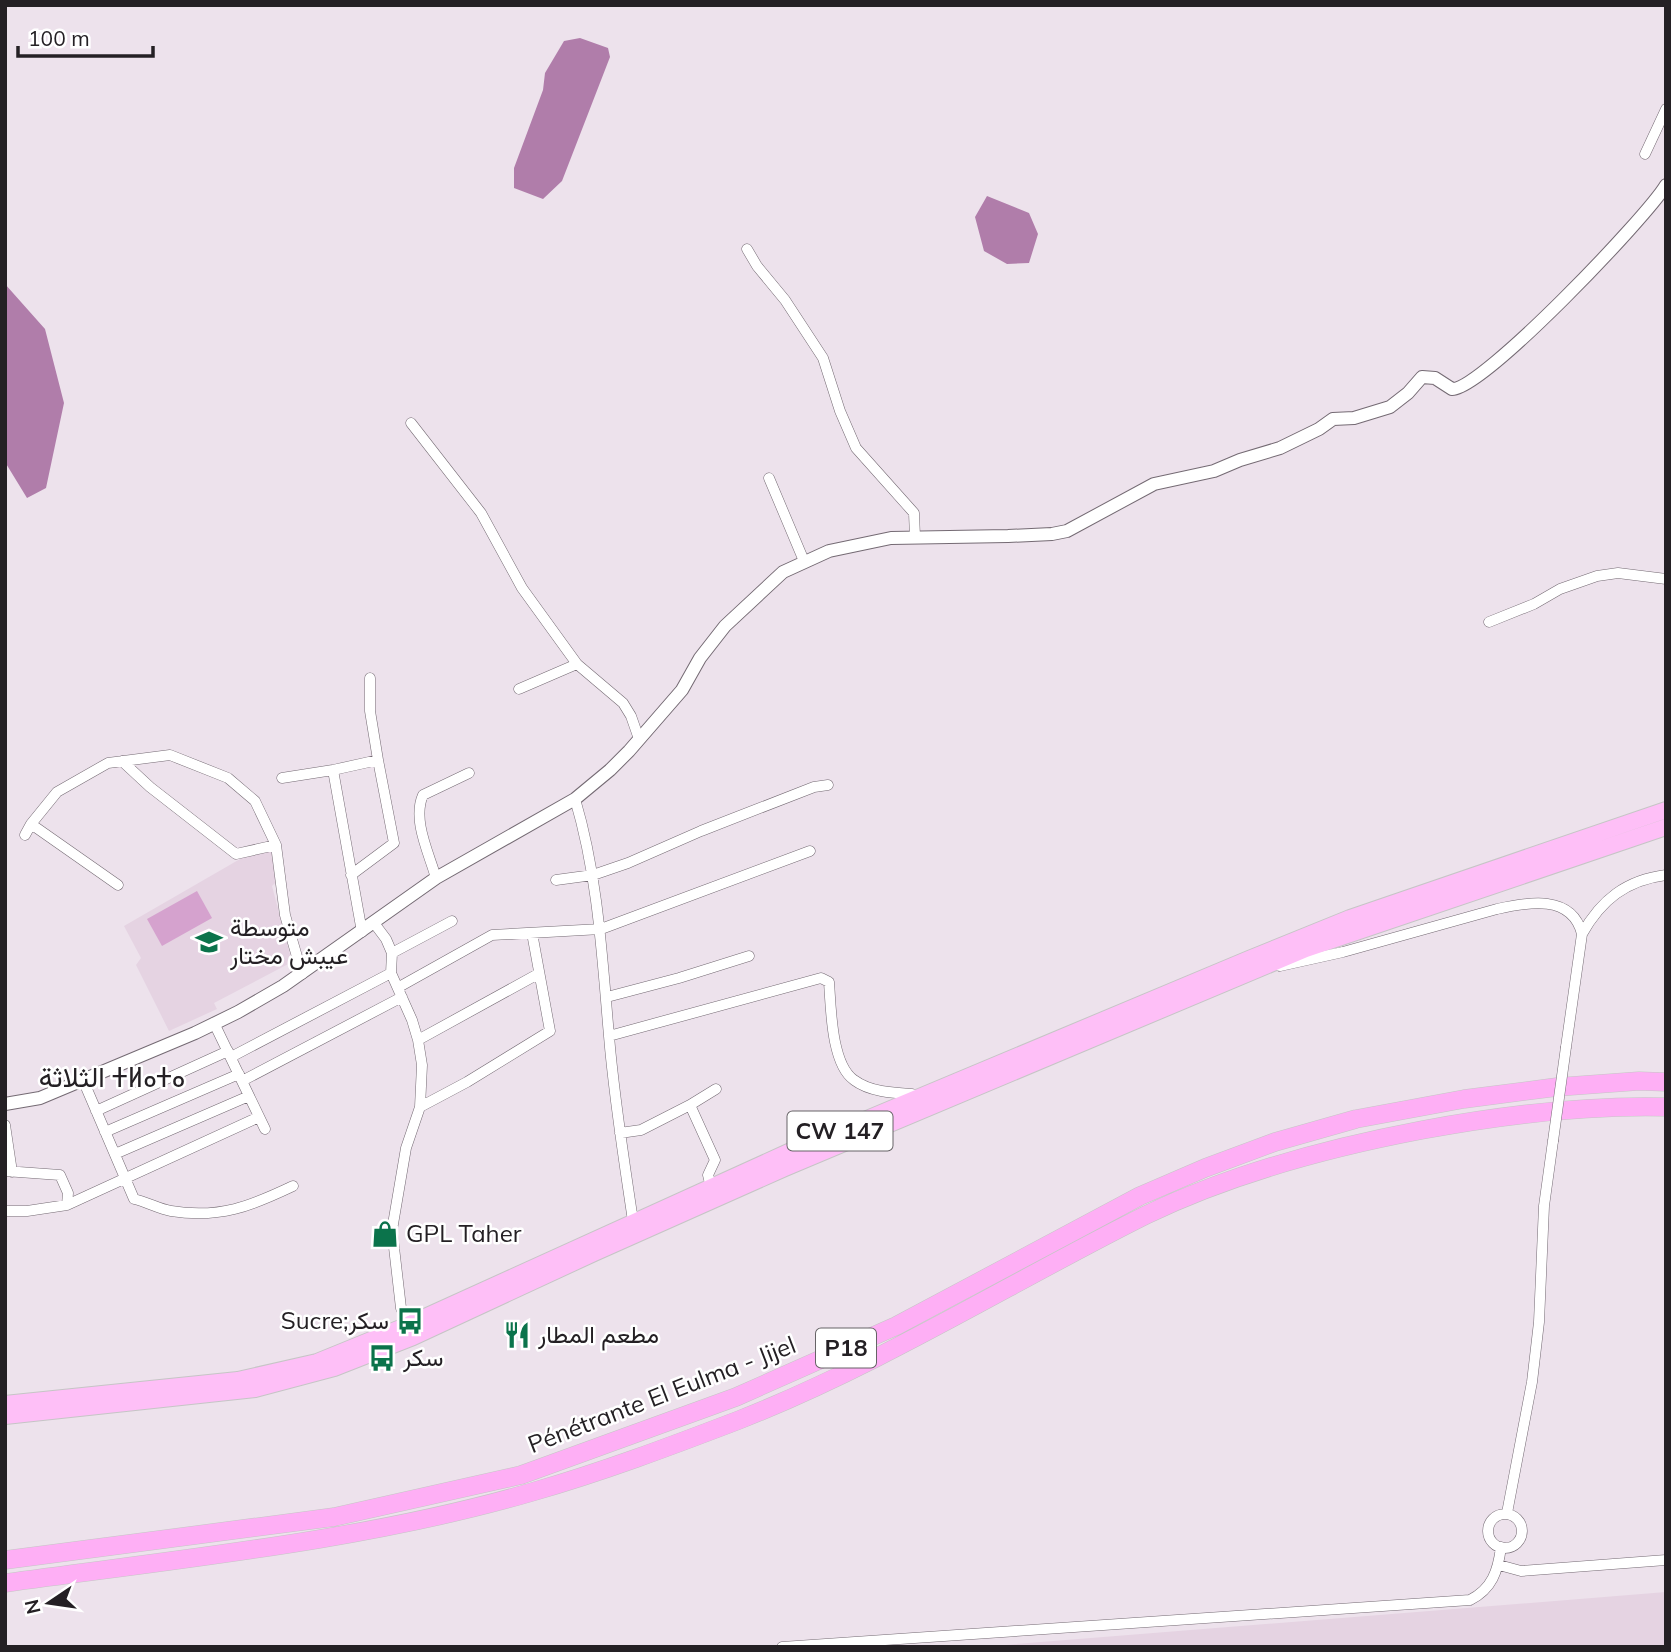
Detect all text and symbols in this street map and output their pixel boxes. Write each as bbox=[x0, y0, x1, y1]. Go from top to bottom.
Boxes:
scale bar bbox=[18, 14, 152, 58]
text: 100 m bbox=[28, 25, 90, 51]
place label: متوسطة عيبش مختار bbox=[229, 912, 348, 971]
school or university icon: متوسطة عيبش مختار bbox=[194, 927, 224, 957]
district label: الثلاثة ⵜⵍⴰⵜⴰ bbox=[39, 1059, 185, 1094]
road number: CW 147 bbox=[788, 1112, 892, 1150]
place label: GPL Taher bbox=[406, 1218, 522, 1248]
shop icon: GPL Taher bbox=[370, 1219, 400, 1249]
place label: Sucre;سكر bbox=[281, 1305, 389, 1336]
bus stop icon: Sucre;سكر bbox=[395, 1306, 425, 1336]
place label: مطعم المطار bbox=[537, 1319, 659, 1351]
restaurant icon: مطعم المطار bbox=[502, 1320, 532, 1350]
street label: Pénétrante El Eulma - Jijel bbox=[523, 1329, 800, 1459]
road number: P18 bbox=[816, 1329, 876, 1368]
place label: سكر bbox=[402, 1342, 443, 1373]
bus stop icon: سكر bbox=[367, 1343, 397, 1373]
north arrow bbox=[14, 1568, 84, 1638]
text: N bbox=[19, 1597, 46, 1617]

